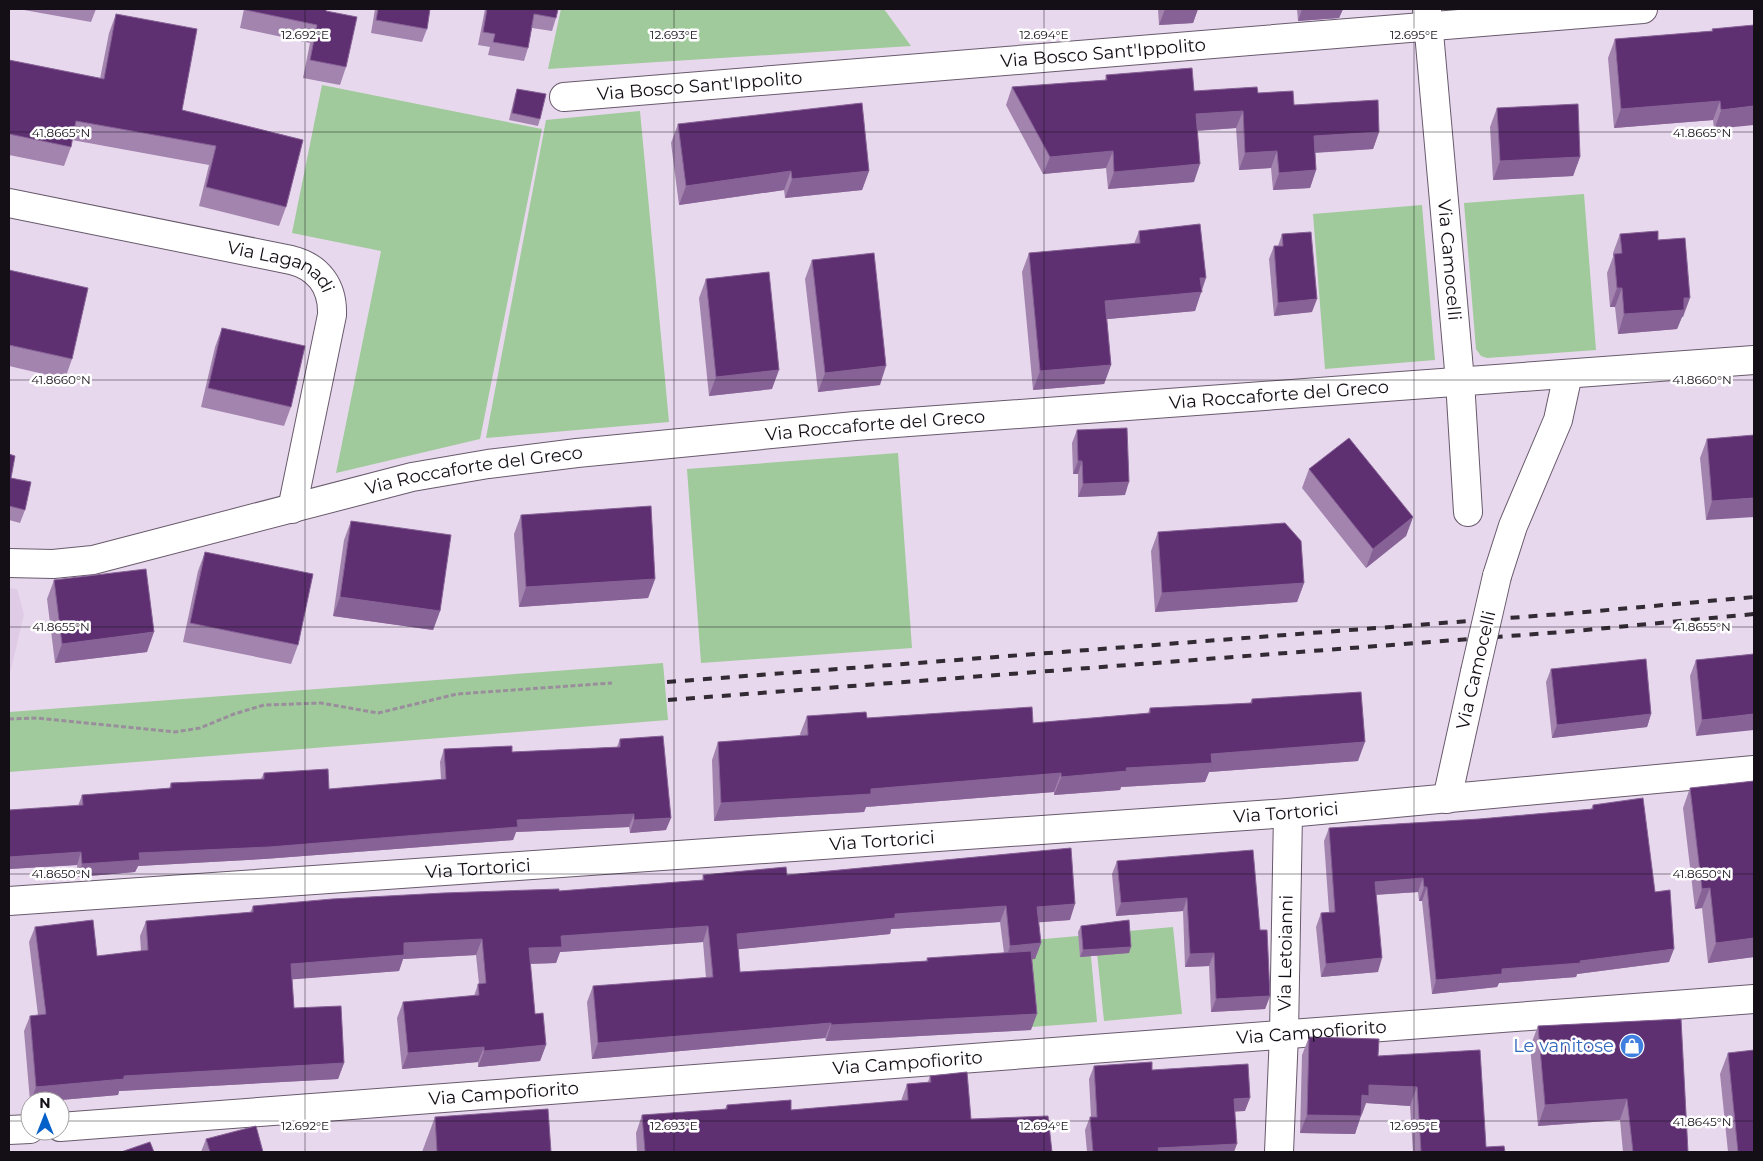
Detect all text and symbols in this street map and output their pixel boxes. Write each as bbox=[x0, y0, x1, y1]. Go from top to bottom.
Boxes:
text: 12.692°E bbox=[281, 27, 329, 42]
text: 12.693°E bbox=[650, 27, 698, 42]
text: 12.694°E bbox=[1020, 27, 1068, 42]
text: 12.695°E bbox=[1390, 27, 1438, 42]
street label: Via Bosco Sant'Ippolito bbox=[1000, 34, 1207, 72]
street label: Via Bosco Sant'Ippolito bbox=[596, 67, 803, 105]
text: 41.8665°N bbox=[32, 125, 90, 140]
text: 41.8665°N bbox=[1673, 125, 1731, 140]
street label: Via Camocelli bbox=[1433, 199, 1466, 321]
street label: Via Laganadi bbox=[225, 236, 339, 296]
text: 41.8660°N bbox=[31, 372, 91, 387]
text: 41.8660°N bbox=[1672, 372, 1732, 387]
street label: Via Roccaforte del Greco bbox=[1168, 376, 1390, 414]
street label: Via Roccaforte del Greco bbox=[764, 405, 986, 446]
street label: Via Roccaforte del Greco bbox=[363, 442, 584, 500]
street label: Via Camocelli bbox=[1452, 608, 1500, 732]
text: 41.8655°N bbox=[32, 619, 90, 634]
text: 41.8655°N bbox=[1673, 619, 1731, 634]
street label: Via Tortorici bbox=[1233, 797, 1340, 828]
street label: Via Tortorici bbox=[828, 826, 935, 856]
street label: Via Tortorici bbox=[424, 854, 531, 883]
text: 41.8650°N bbox=[31, 866, 91, 881]
text: 41.8650°N bbox=[1672, 866, 1732, 881]
street label: Via Letoianni bbox=[1273, 895, 1298, 1012]
street label: Via Campofiorito bbox=[1236, 1016, 1387, 1049]
shop icon: Le vanitose bbox=[1619, 1033, 1645, 1059]
place label: Le vanitose bbox=[1513, 1035, 1614, 1057]
street label: Via Campofiorito bbox=[832, 1046, 984, 1080]
street label: Via Campofiorito bbox=[428, 1077, 580, 1110]
north arrow bbox=[20, 1091, 70, 1141]
text: N bbox=[39, 1094, 51, 1112]
text: 41.8645°N bbox=[1673, 1114, 1731, 1129]
text: 12.692°E bbox=[281, 1118, 329, 1133]
text: 12.693°E bbox=[650, 1118, 698, 1133]
text: 12.694°E bbox=[1020, 1118, 1068, 1133]
text: 12.695°E bbox=[1390, 1118, 1438, 1133]

